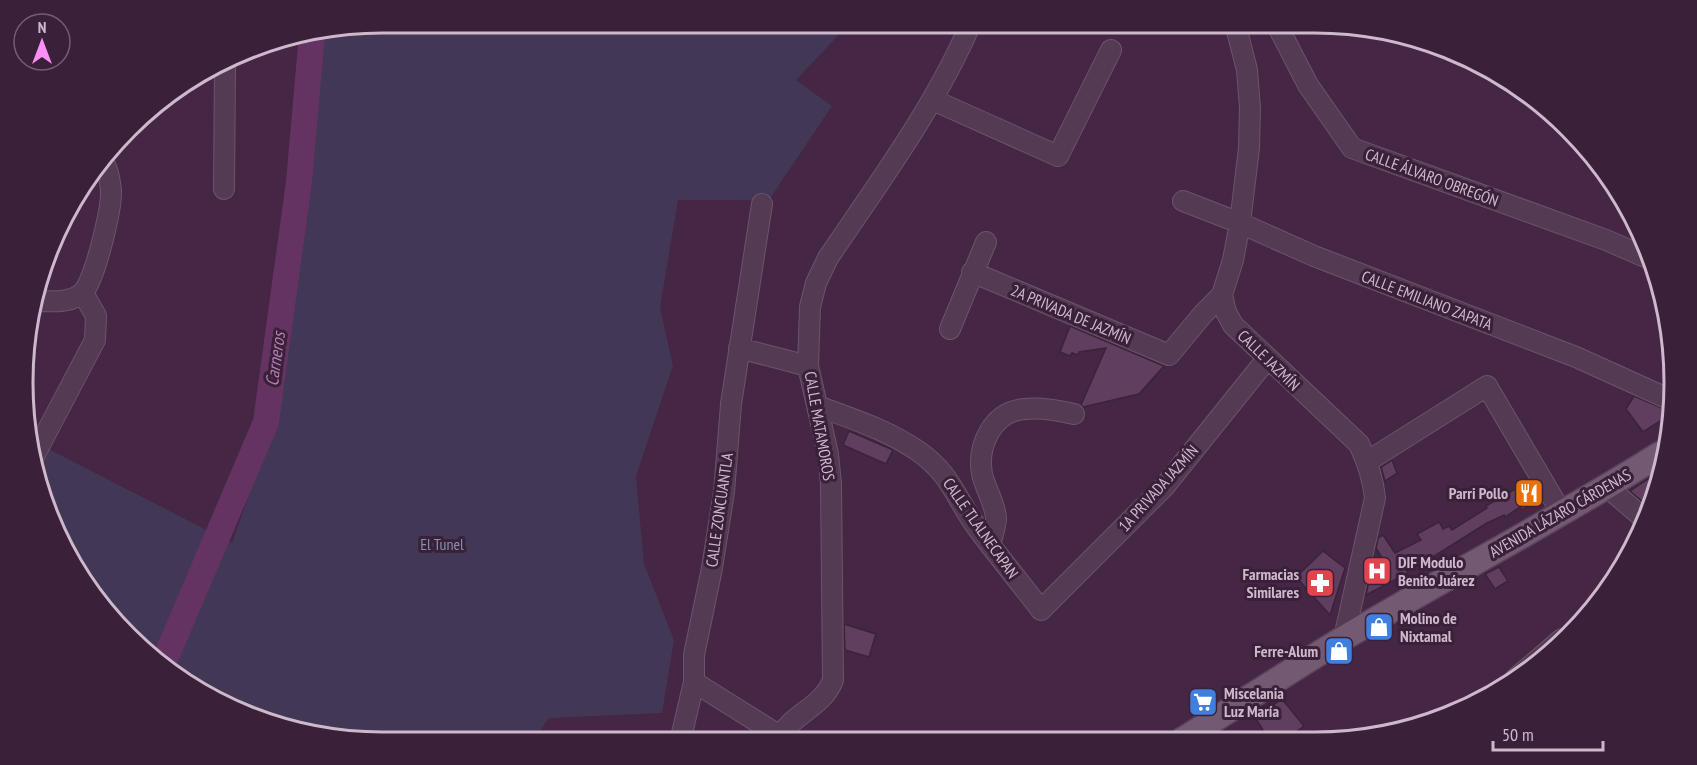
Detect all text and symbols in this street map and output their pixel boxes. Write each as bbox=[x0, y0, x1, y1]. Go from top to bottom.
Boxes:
north arrow bbox=[12, 12, 72, 72]
text: N bbox=[38, 17, 46, 37]
street label: CALLE ÁLVARO OBREGÓN bbox=[1363, 144, 1501, 210]
street label: CALLE EMILIANO ZAPATA bbox=[1359, 266, 1496, 334]
street label: 2A PRIVADA DE JAZMÍN bbox=[1008, 280, 1134, 348]
street label: CALLE JAZMÍN bbox=[1234, 325, 1304, 395]
water label: Carneros bbox=[260, 329, 290, 387]
street label: CALLE MATAMOROS bbox=[801, 370, 839, 482]
street label: 1A PRIVADA JAZMÍN bbox=[1114, 440, 1202, 536]
street label: CALLE ZONCUANTLA bbox=[701, 451, 737, 568]
street label: AVENIDA LÁZARO CÁRDENAS bbox=[1486, 464, 1635, 562]
street label: CALLE TLALNECAPAN bbox=[939, 474, 1023, 582]
restaurant icon: Parri Pollo bbox=[1513, 477, 1545, 509]
place label: Parri Pollo bbox=[1449, 483, 1508, 503]
park label: El Tunel bbox=[420, 534, 464, 554]
place label: DIF Modulo Benito Juárez bbox=[1398, 552, 1475, 590]
hospital icon: DIF Modulo Benito Juárez bbox=[1361, 555, 1393, 587]
place label: Farmacias Similares bbox=[1242, 564, 1299, 602]
pharmacy icon: Farmacias Similares bbox=[1304, 567, 1336, 599]
place label: Molino de Nixtamal bbox=[1400, 608, 1457, 646]
shop icon: Molino de Nixtamal bbox=[1363, 611, 1395, 643]
shop icon: Ferre-Alum bbox=[1323, 635, 1355, 667]
place label: Ferre-Alum bbox=[1254, 641, 1318, 661]
place label: Miscelania Luz María bbox=[1224, 683, 1284, 721]
supermarket icon: Miscelania Luz María bbox=[1187, 686, 1219, 718]
scale bar bbox=[1493, 714, 1602, 752]
text: 50 m bbox=[1502, 723, 1534, 746]

